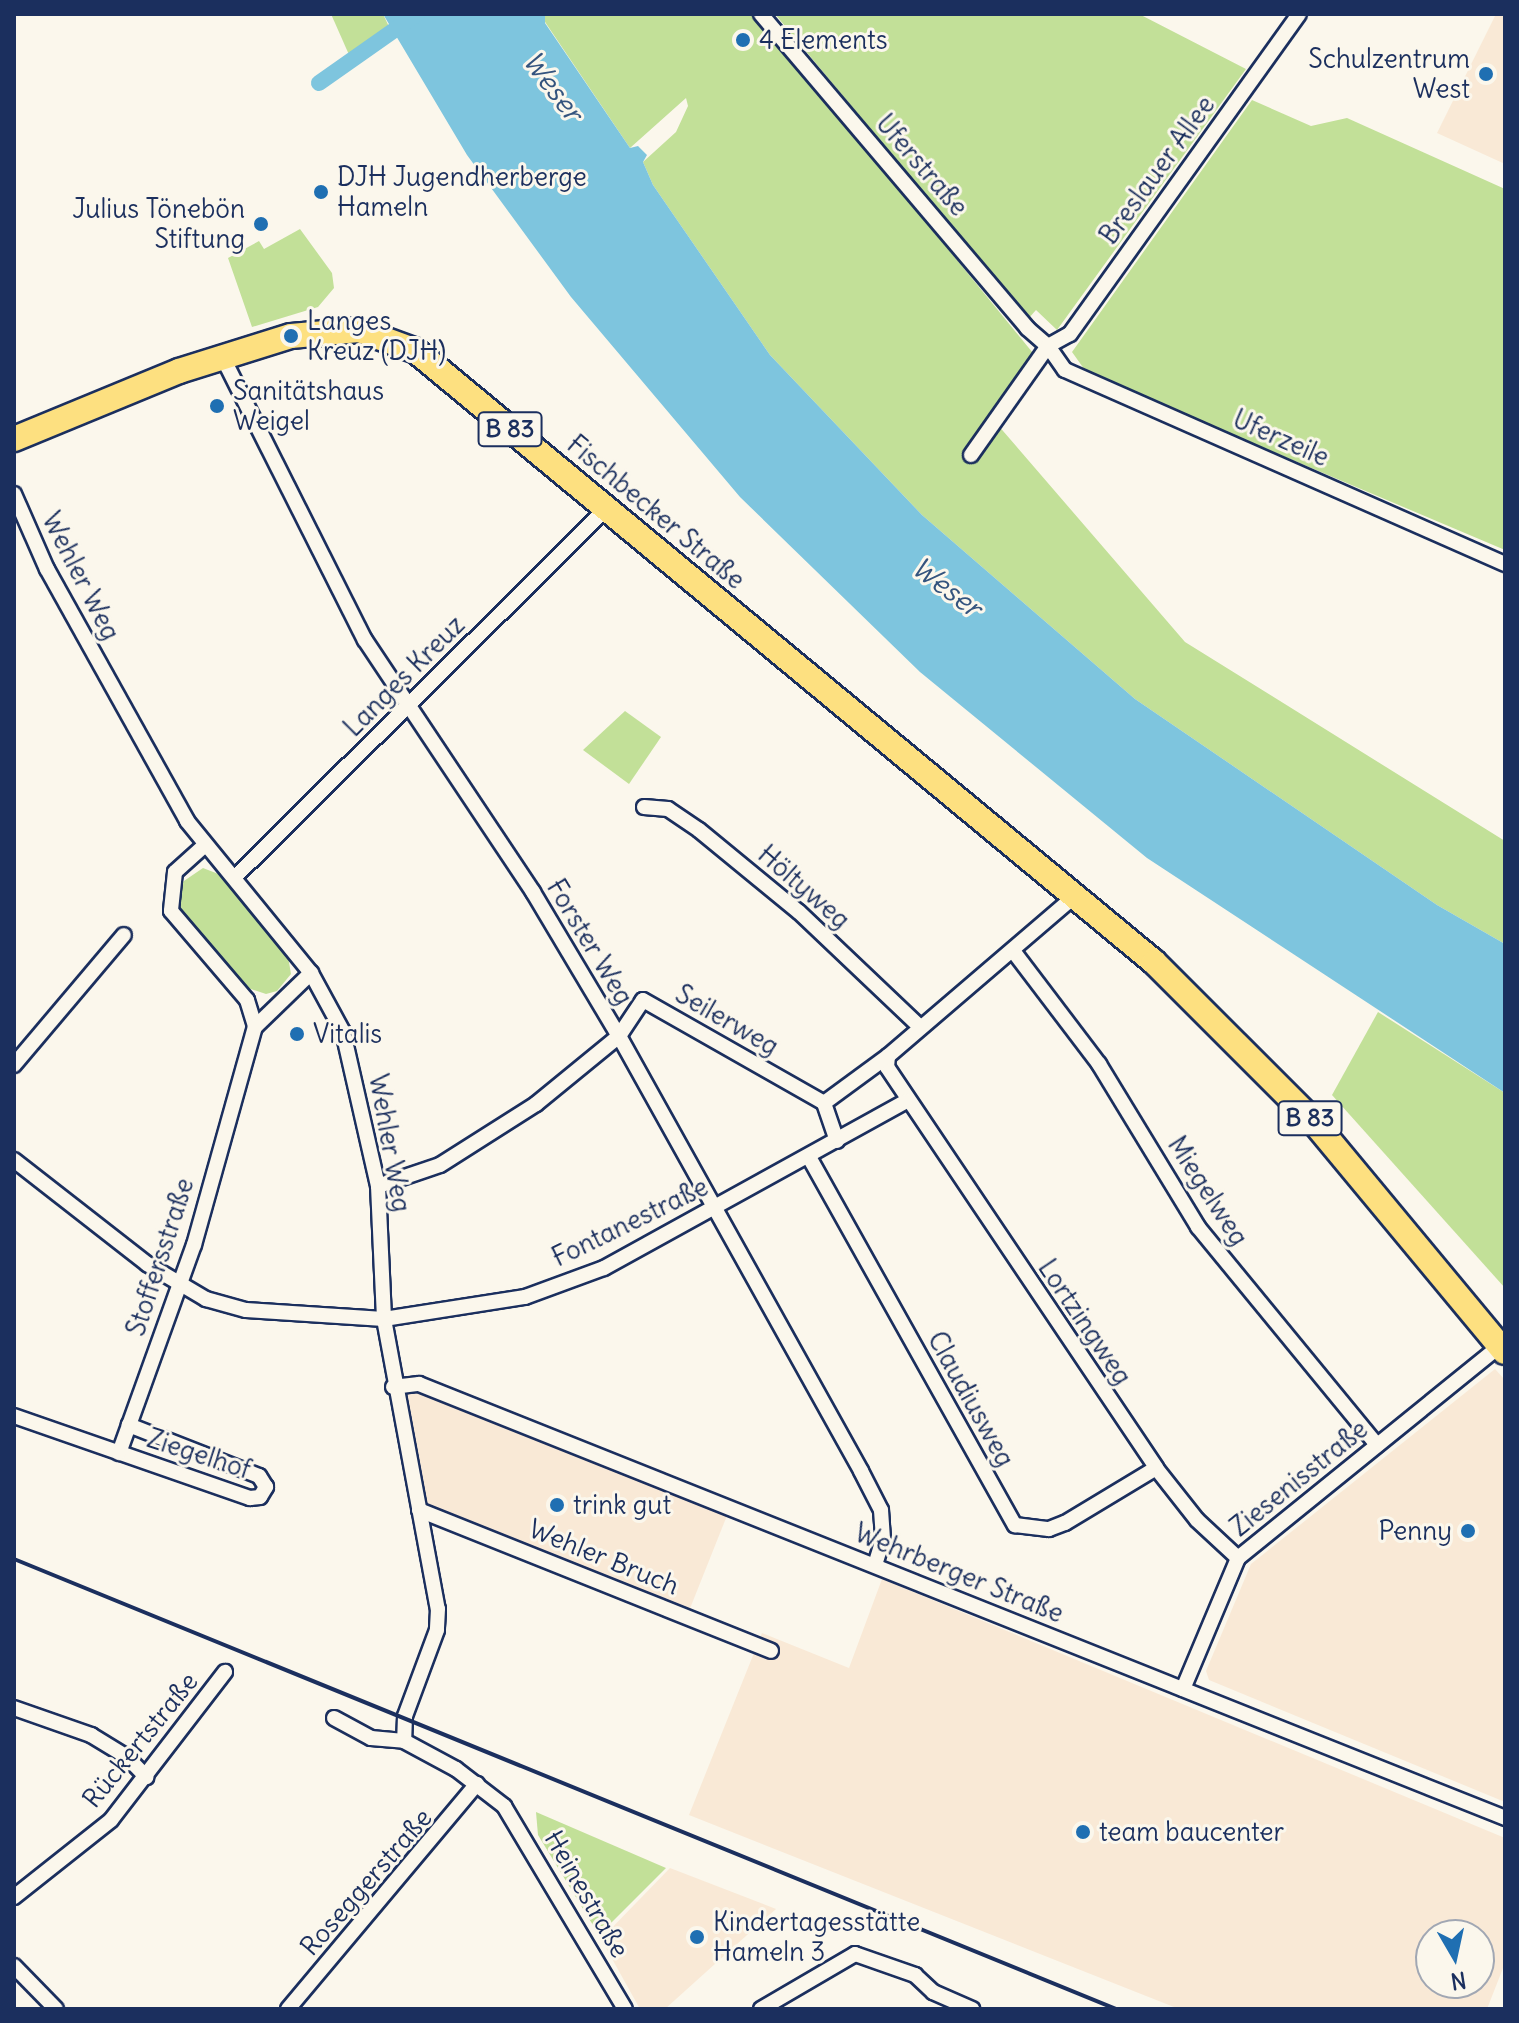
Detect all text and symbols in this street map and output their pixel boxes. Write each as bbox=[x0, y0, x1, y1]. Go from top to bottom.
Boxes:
place label: 4 Elements bbox=[759, 24, 888, 56]
marker: 4 Elements bbox=[734, 31, 752, 49]
place label: Schulzentrum West bbox=[1308, 43, 1470, 104]
water label: Weser bbox=[516, 44, 590, 128]
marker: Schulzentrum West bbox=[1477, 65, 1495, 83]
street label: Breslauer Allee bbox=[1093, 90, 1221, 250]
street label: Uferstraße bbox=[870, 108, 974, 222]
place label: DJH Jugendherberge Hameln bbox=[337, 161, 587, 222]
marker: DJH Jugendherberge Hameln bbox=[312, 183, 330, 201]
place label: Julius Tönebön Stiftung bbox=[72, 193, 245, 254]
marker: Julius Tönebön Stiftung bbox=[252, 215, 270, 233]
place label: Langes Kreuz (DJH) bbox=[307, 305, 446, 366]
marker: Langes Kreuz (DJH) bbox=[282, 327, 300, 345]
place label: Sanitätshaus Weigel bbox=[233, 375, 384, 436]
marker: Sanitätshaus Weigel bbox=[208, 397, 226, 415]
street label: Uferzeile bbox=[1228, 403, 1334, 473]
road number: B 83 bbox=[476, 409, 544, 449]
street label: Fischbecker Straße bbox=[561, 429, 751, 595]
street label: Wehler Weg bbox=[35, 507, 127, 645]
water label: Weser bbox=[905, 550, 989, 624]
street label: Langes Kreuz bbox=[337, 609, 471, 743]
street label: Höltyweg bbox=[752, 839, 856, 935]
street label: Forster Weg bbox=[540, 873, 640, 1011]
street label: Seilerweg bbox=[670, 978, 784, 1062]
place label: Vitalis bbox=[313, 1018, 382, 1050]
marker: Vitalis bbox=[288, 1025, 306, 1043]
street label: Wehler Weg bbox=[363, 1072, 417, 1214]
road number: B 83 bbox=[1276, 1098, 1344, 1138]
street label: Miegelweg bbox=[1161, 1130, 1255, 1252]
street label: Fontanestraße bbox=[547, 1171, 713, 1273]
street label: Stoffersstraße bbox=[120, 1174, 200, 1340]
street label: Lortzingweg bbox=[1032, 1253, 1138, 1391]
street label: Claudiusweg bbox=[921, 1326, 1021, 1472]
street label: Ziesenisstraße bbox=[1224, 1413, 1374, 1543]
street label: Ziegelhof bbox=[143, 1423, 255, 1485]
place label: trink gut bbox=[573, 1489, 671, 1521]
marker: trink gut bbox=[548, 1496, 566, 1514]
street label: Wehler Bruch bbox=[524, 1513, 684, 1601]
place label: Penny bbox=[1379, 1515, 1452, 1547]
street label: Wehrberger Straße bbox=[850, 1517, 1068, 1629]
marker: Penny bbox=[1459, 1522, 1477, 1540]
street label: Rückertstraße bbox=[76, 1666, 204, 1814]
street label: Roseggerstraße bbox=[294, 1802, 438, 1962]
place label: team baucenter bbox=[1099, 1816, 1284, 1848]
marker: team baucenter bbox=[1074, 1823, 1092, 1841]
street label: Heinestraße bbox=[538, 1825, 636, 1963]
place label: Kindertagesstätte Hameln 3 bbox=[713, 1906, 920, 1968]
north arrow bbox=[1415, 1919, 1495, 1999]
marker: Kindertagesstätte Hameln 3 bbox=[688, 1928, 706, 1946]
text: N bbox=[1449, 1966, 1468, 1996]

